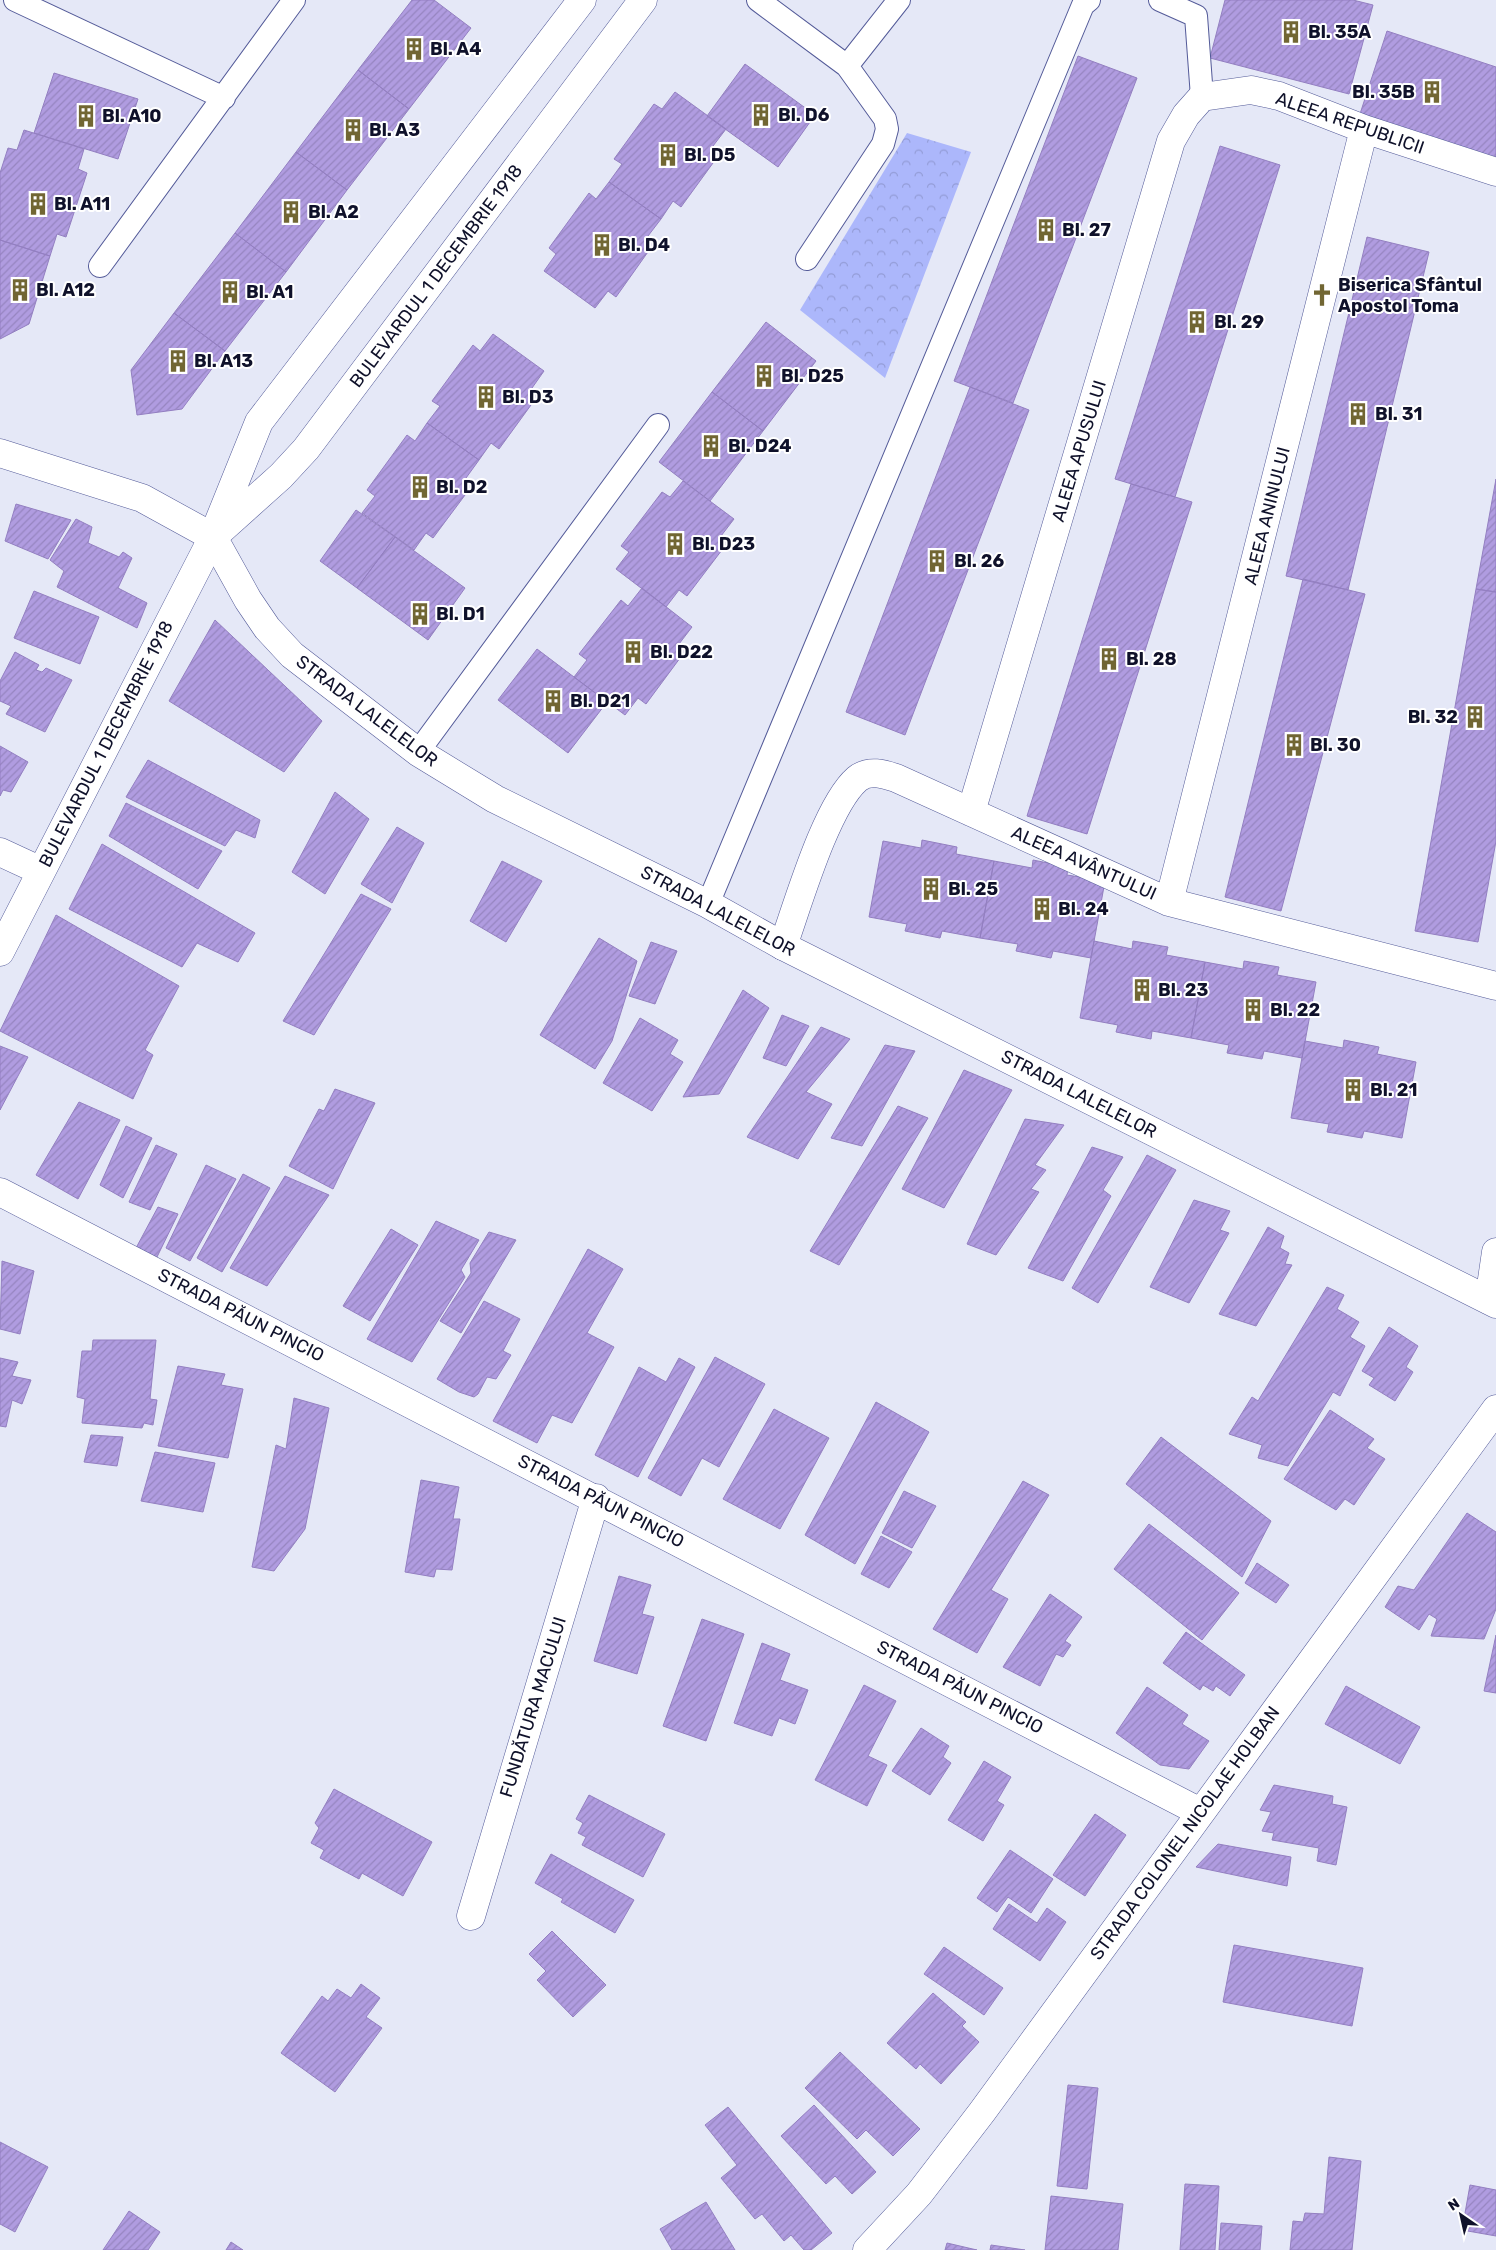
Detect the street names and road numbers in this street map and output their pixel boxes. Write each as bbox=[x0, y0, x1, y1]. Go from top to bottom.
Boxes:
street label: ALEEA REPUBLICII bbox=[1273, 87, 1427, 159]
street label: BULEVARDUL 1 DECEMBRIE 1918 bbox=[345, 160, 527, 392]
street label: ALEEA APUSULUI bbox=[1047, 378, 1111, 524]
street label: ALEEA ANINULUI bbox=[1239, 445, 1295, 587]
street label: BULEVARDUL 1 DECEMBRIE 1918 bbox=[34, 617, 178, 871]
street label: STRADA LALELELOR bbox=[292, 651, 442, 772]
street label: ALEEA AVÂNTULUI bbox=[1008, 821, 1160, 905]
street label: STRADA LALELELOR bbox=[637, 861, 799, 961]
street label: STRADA LALELELOR bbox=[998, 1045, 1161, 1143]
street label: STRADA PĂUN PINCIO bbox=[154, 1263, 328, 1367]
street label: STRADA PĂUN PINCIO bbox=[514, 1449, 688, 1553]
street label: FUNDĂTURA MACULUI bbox=[495, 1614, 571, 1800]
street label: STRADA PĂUN PINCIO bbox=[873, 1635, 1047, 1739]
street label: STRADA COLONEL NICOLAE HOLBAN bbox=[1086, 1702, 1284, 1964]

